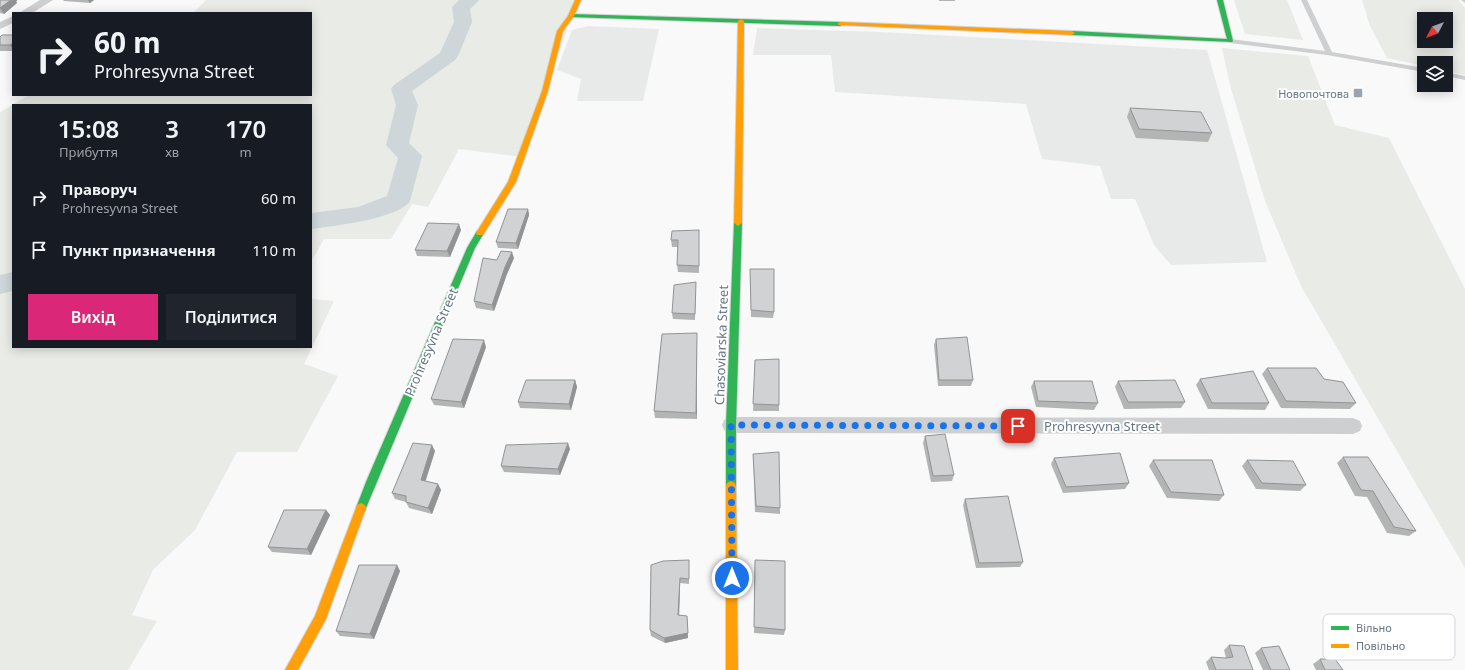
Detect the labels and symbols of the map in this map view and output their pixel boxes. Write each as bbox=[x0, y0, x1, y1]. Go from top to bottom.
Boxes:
north arrow bbox=[1417, 12, 1453, 48]
place label: Новопочтова bbox=[1278, 86, 1349, 101]
marker: Новопочтова bbox=[1352, 87, 1364, 99]
street label: Chasoviarska Street bbox=[710, 284, 732, 405]
street label: Prohresyvna Street bbox=[400, 285, 462, 399]
pin bbox=[1001, 409, 1035, 443]
street label: Prohresyvna Street bbox=[1044, 417, 1160, 435]
position arrow bbox=[711, 557, 753, 599]
legend bbox=[1323, 614, 1455, 660]
text: Вільно bbox=[1356, 620, 1392, 635]
text: Повільно bbox=[1356, 638, 1405, 653]

